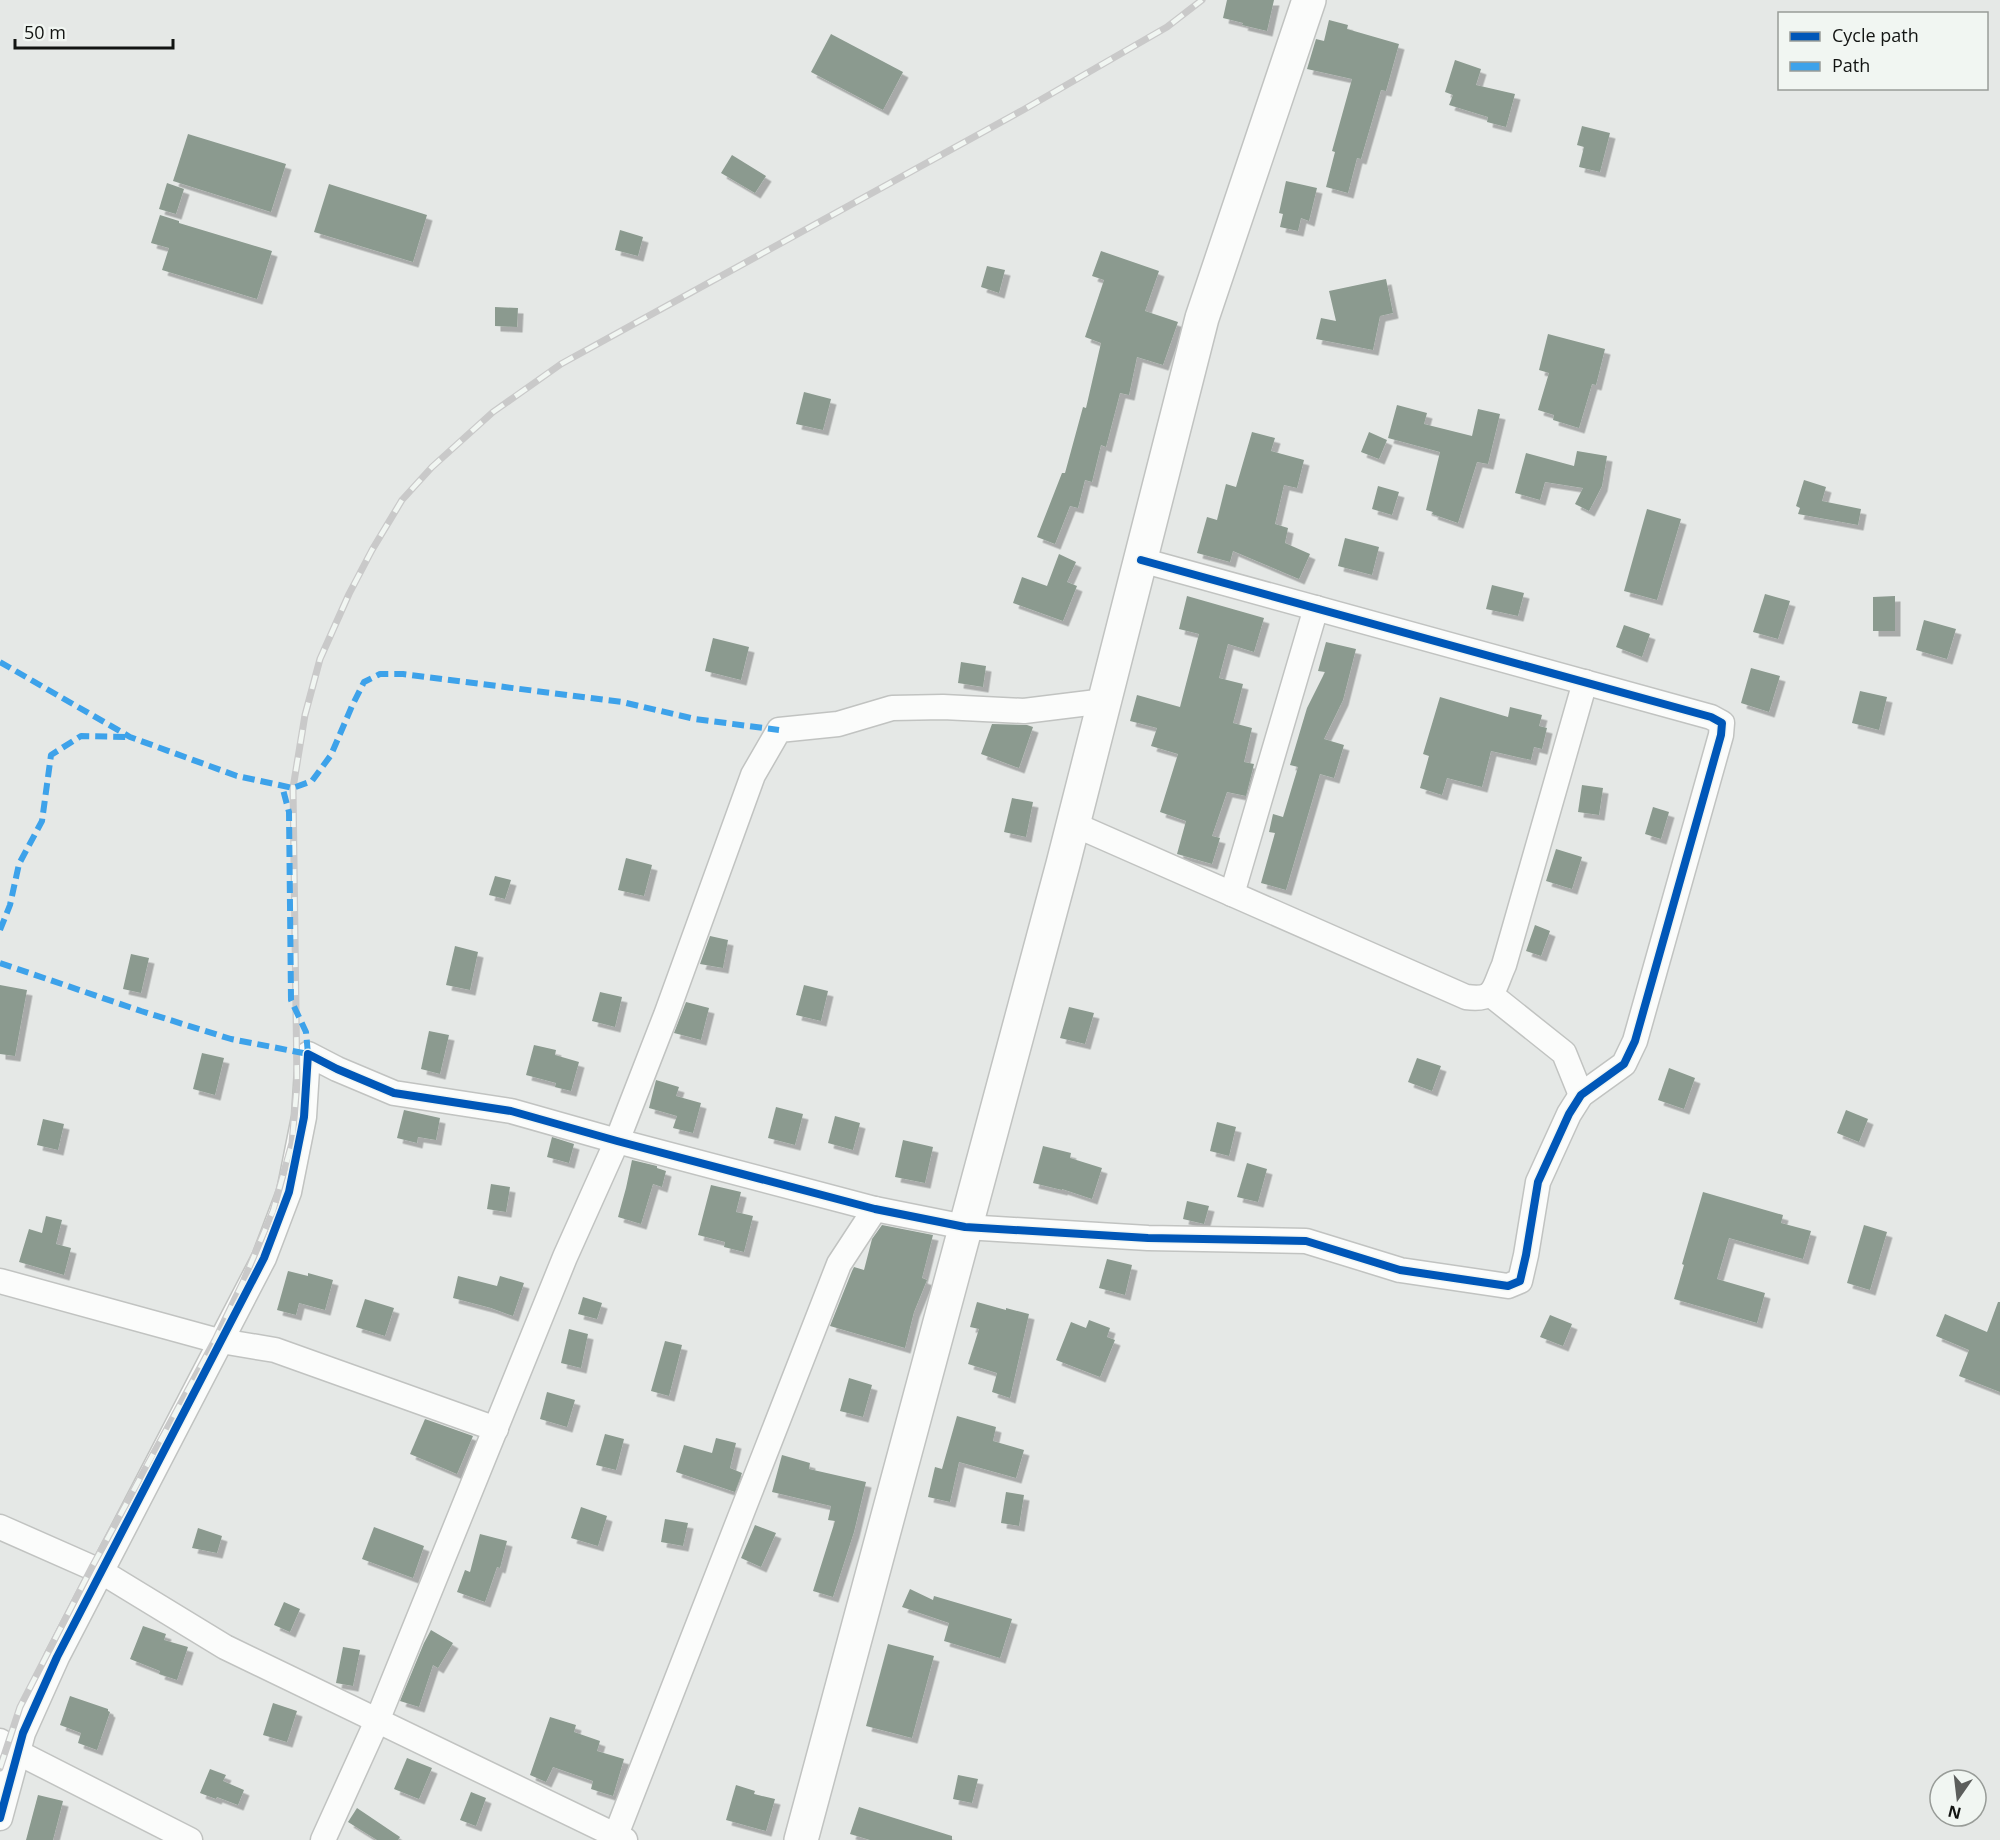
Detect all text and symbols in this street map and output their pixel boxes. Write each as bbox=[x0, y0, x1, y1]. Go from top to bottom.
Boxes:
scale bar bbox=[15, 12, 172, 50]
legend bbox=[1778, 12, 1988, 90]
text: 50 m bbox=[24, 20, 66, 44]
text: Cycle path bbox=[1832, 23, 1919, 47]
text: Path bbox=[1832, 53, 1870, 77]
north arrow bbox=[1928, 1768, 1988, 1828]
text: N bbox=[1945, 1800, 1963, 1825]

